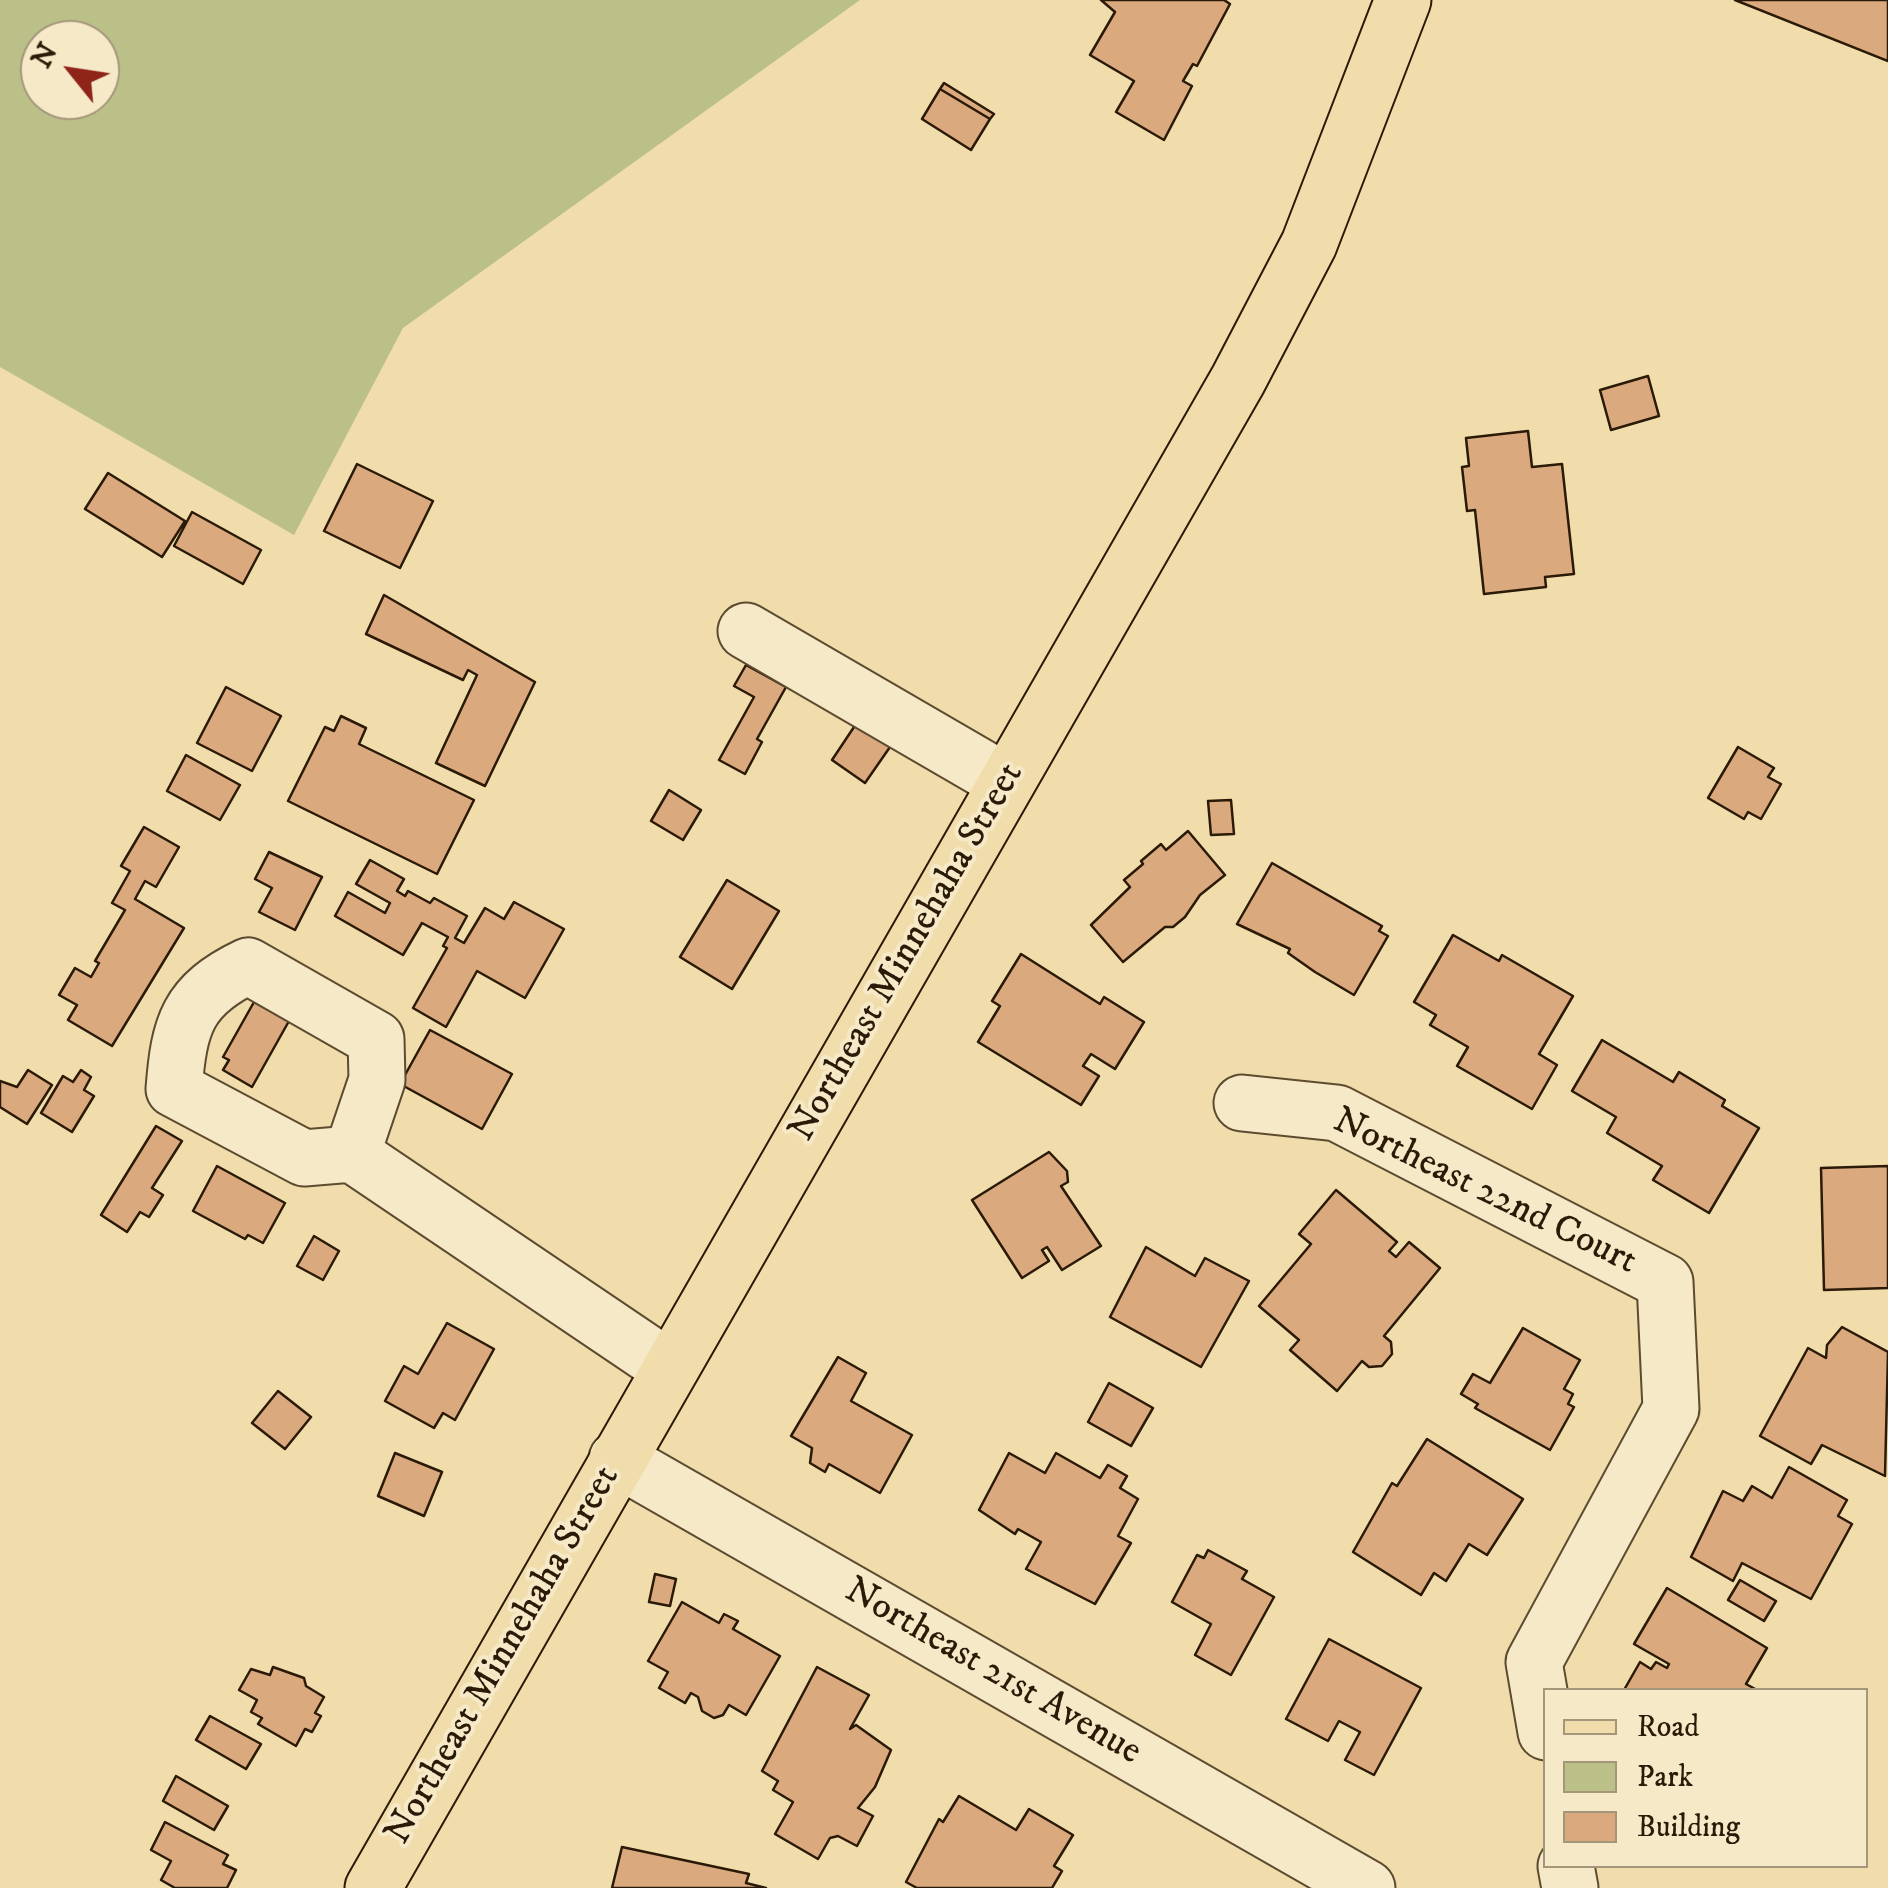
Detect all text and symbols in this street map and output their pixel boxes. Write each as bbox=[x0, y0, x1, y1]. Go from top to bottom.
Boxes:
north arrow bbox=[20, 20, 120, 120]
text: N bbox=[24, 37, 66, 74]
street label: Northeast Minnehaha Street bbox=[781, 756, 1035, 1150]
street label: Northeast 22nd Court bbox=[1325, 1100, 1643, 1286]
street label: Northeast Minnehaha Street bbox=[377, 1459, 631, 1853]
street label: Northeast 21st Avenue bbox=[836, 1570, 1148, 1776]
legend bbox=[1543, 1688, 1868, 1868]
text: Road bbox=[1637, 1709, 1699, 1746]
text: Park bbox=[1637, 1759, 1693, 1796]
text: Building bbox=[1637, 1809, 1740, 1846]

